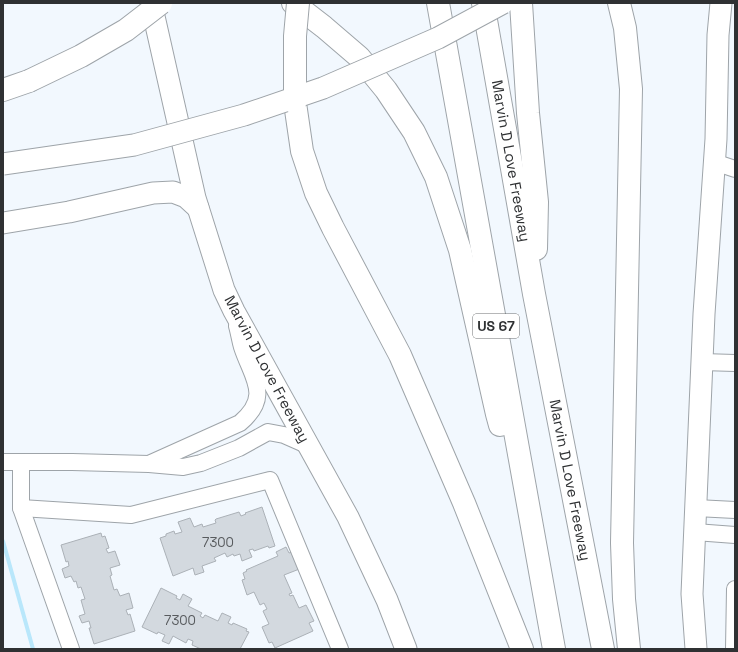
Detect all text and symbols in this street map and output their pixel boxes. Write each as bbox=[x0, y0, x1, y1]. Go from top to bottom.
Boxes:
street label: Marvin D Love Freeway bbox=[488, 78, 535, 243]
street label: Marvin D Love Freeway bbox=[221, 292, 314, 446]
road number: US 67 bbox=[473, 314, 519, 338]
street label: Marvin D Love Freeway bbox=[546, 398, 595, 562]
house number: 7300 bbox=[202, 534, 234, 551]
house number: 7300 bbox=[164, 612, 196, 629]

